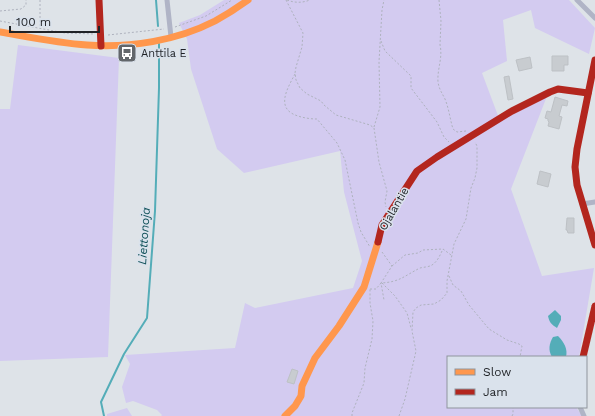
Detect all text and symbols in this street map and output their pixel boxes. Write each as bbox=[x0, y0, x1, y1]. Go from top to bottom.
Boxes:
scale bar bbox=[10, 8, 99, 34]
text: 100 m bbox=[16, 15, 51, 29]
bus stop icon: Anttila E bbox=[116, 42, 138, 64]
place label: Anttila E bbox=[141, 47, 187, 60]
street label: Ojalantie bbox=[376, 185, 412, 233]
water label: Liettonoja bbox=[135, 206, 153, 265]
legend bbox=[447, 356, 587, 408]
text: Slow bbox=[483, 365, 511, 379]
text: Jam bbox=[483, 385, 508, 399]

